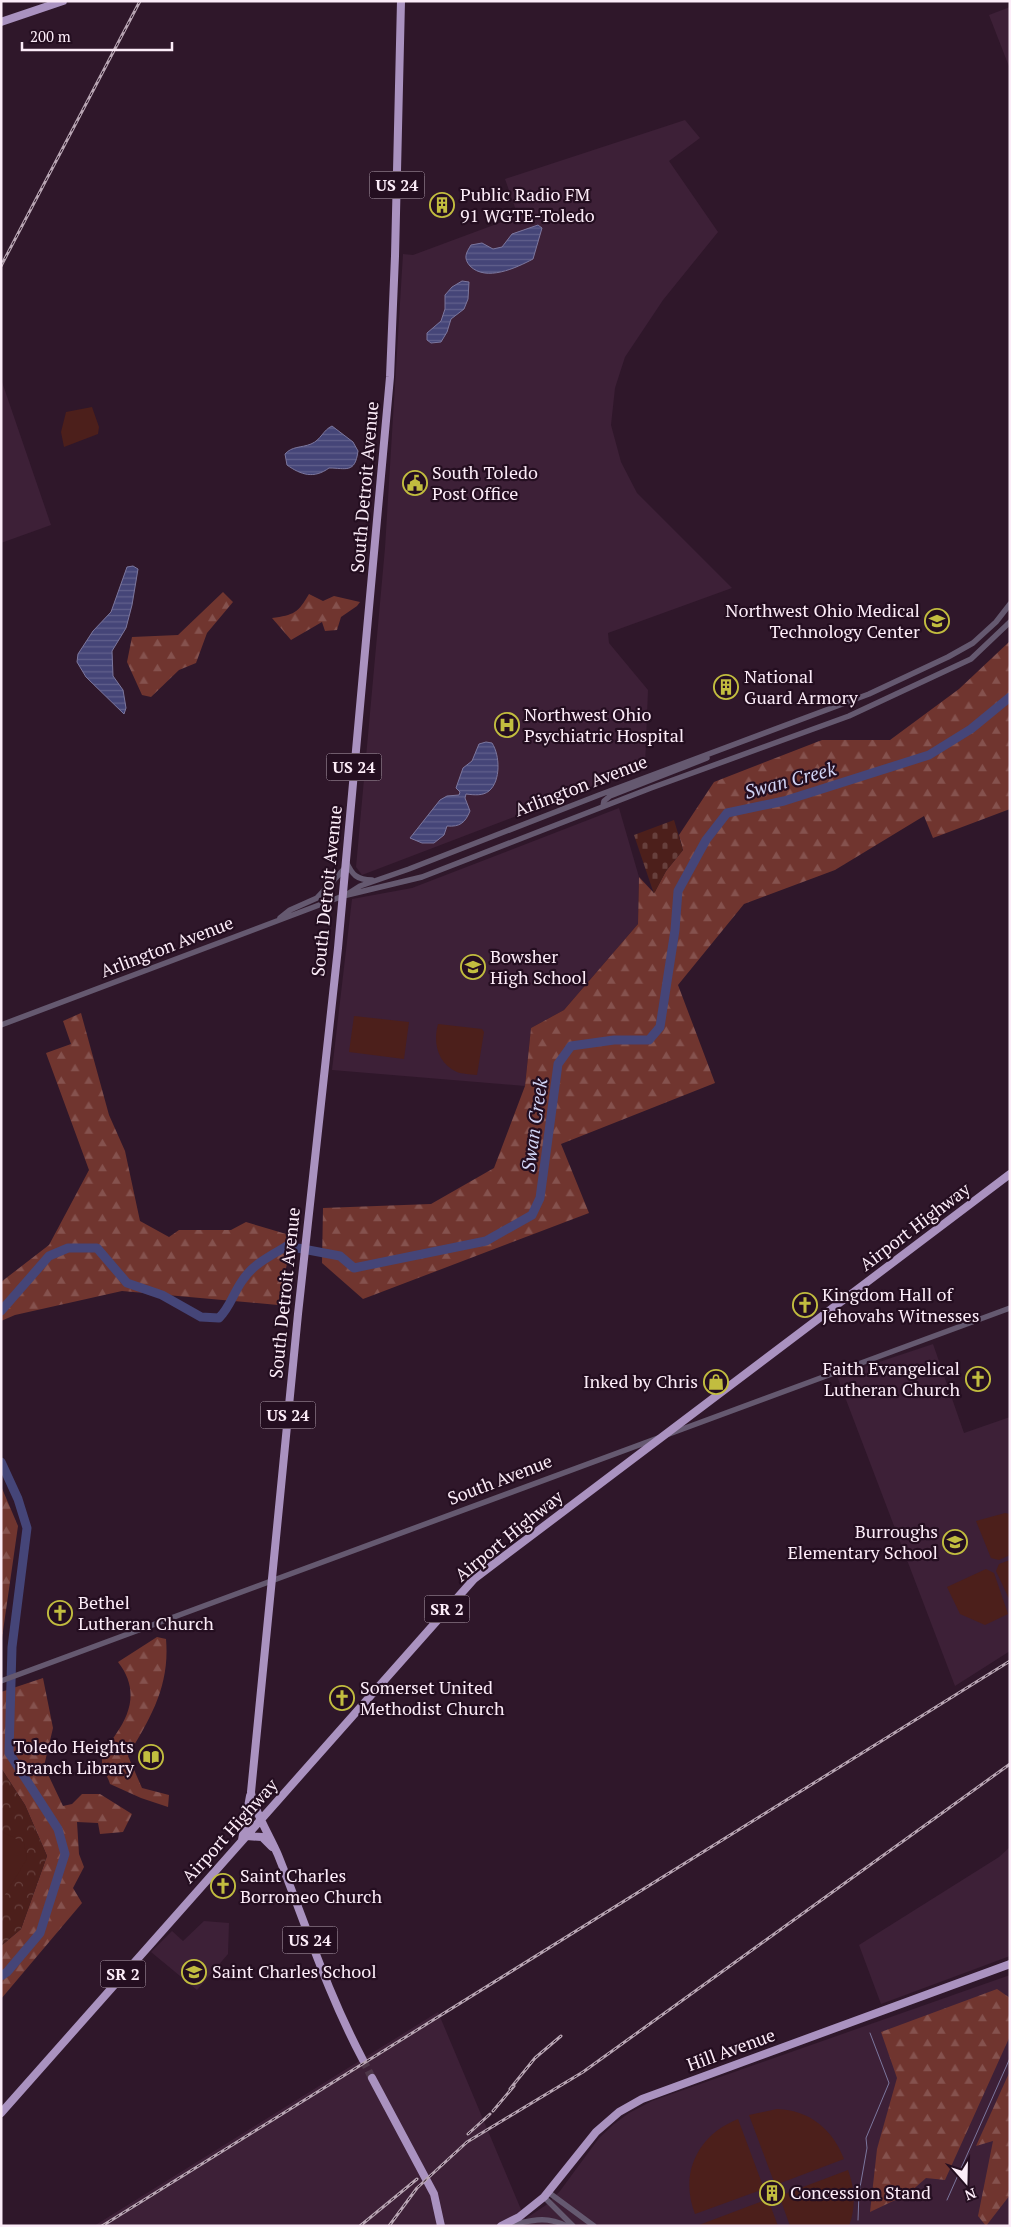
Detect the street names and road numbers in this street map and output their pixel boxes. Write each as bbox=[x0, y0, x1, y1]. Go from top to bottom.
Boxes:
road number: US 24 bbox=[370, 172, 424, 198]
street label: South Detroit Avenue bbox=[345, 400, 383, 574]
street label: Arlington Avenue bbox=[511, 749, 651, 821]
road number: US 24 bbox=[326, 754, 382, 780]
street label: South Detroit Avenue bbox=[305, 804, 347, 978]
street label: Arlington Avenue bbox=[97, 910, 237, 982]
street label: Airport Highway bbox=[854, 1176, 975, 1276]
street label: South Detroit Avenue bbox=[263, 1206, 305, 1380]
road number: US 24 bbox=[260, 1402, 316, 1428]
street label: South Avenue bbox=[444, 1448, 555, 1510]
street label: Airport Highway bbox=[449, 1484, 568, 1586]
road number: SR 2 bbox=[424, 1596, 470, 1622]
street label: Airport Highway bbox=[176, 1772, 283, 1888]
road number: US 24 bbox=[282, 1926, 338, 1954]
road number: SR 2 bbox=[100, 1960, 146, 1988]
street label: Hill Avenue bbox=[683, 2022, 778, 2076]

